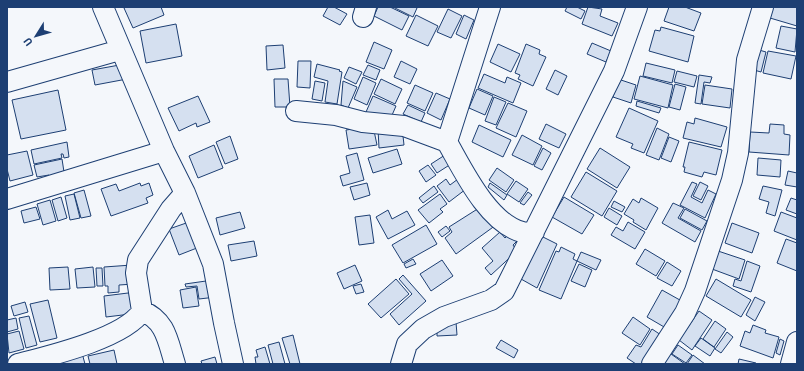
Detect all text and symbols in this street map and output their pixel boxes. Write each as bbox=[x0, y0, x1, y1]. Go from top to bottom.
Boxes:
north arrow bbox=[16, 16, 56, 56]
text: U bbox=[20, 36, 35, 49]

